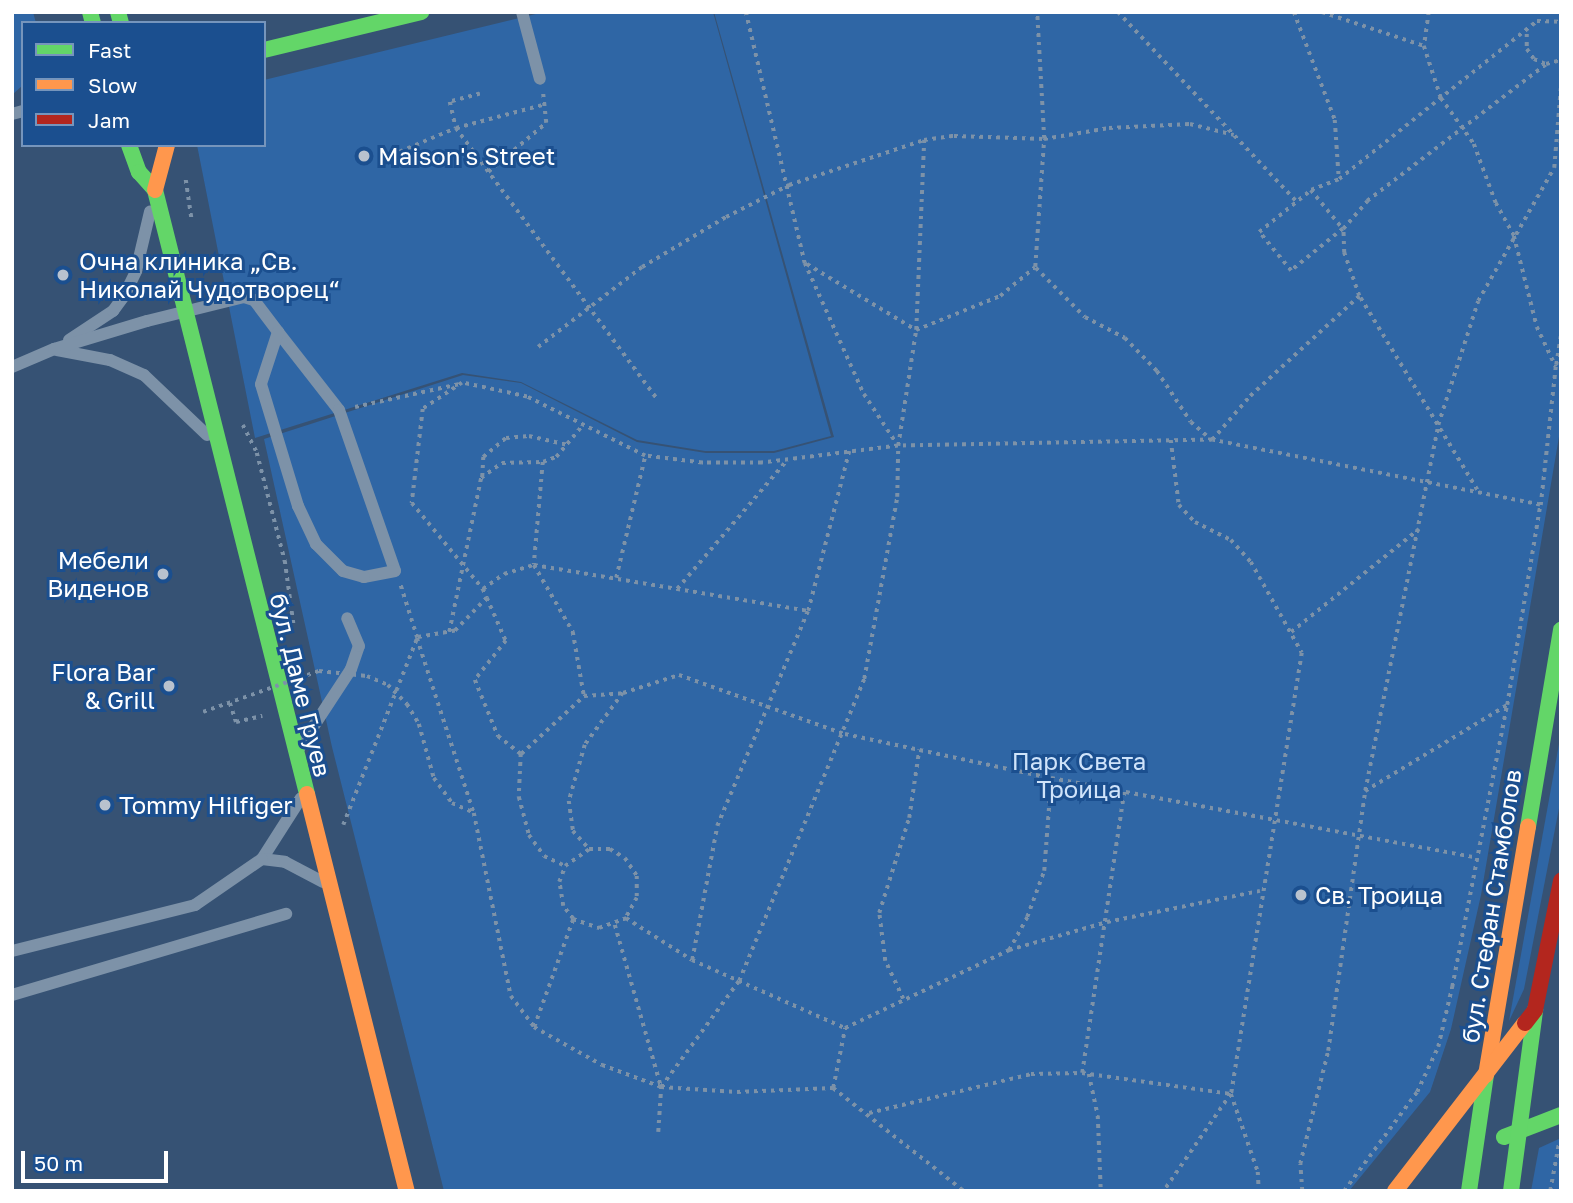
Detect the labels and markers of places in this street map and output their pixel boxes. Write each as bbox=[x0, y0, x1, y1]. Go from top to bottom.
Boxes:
place label: Maison's Street bbox=[378, 142, 555, 170]
marker: Maison's Street bbox=[356, 148, 372, 164]
place label: Oчна клиника „Св. Николай Чудотворец“ bbox=[79, 247, 340, 303]
marker: Oчна клиника „Св. Николай Чудотворец“ bbox=[53, 265, 73, 285]
place label: Мебели Виденов bbox=[47, 546, 149, 602]
marker: Мебели Виденов bbox=[155, 566, 171, 582]
place label: Flora Bar & Grill bbox=[51, 658, 155, 714]
marker: Flora Bar & Grill bbox=[161, 678, 177, 694]
place label: Tommy Hilfiger bbox=[119, 791, 293, 819]
marker: Tommy Hilfiger bbox=[97, 797, 113, 813]
place label: Св. Троица bbox=[1315, 881, 1443, 909]
marker: Св. Троица bbox=[1293, 887, 1309, 903]

